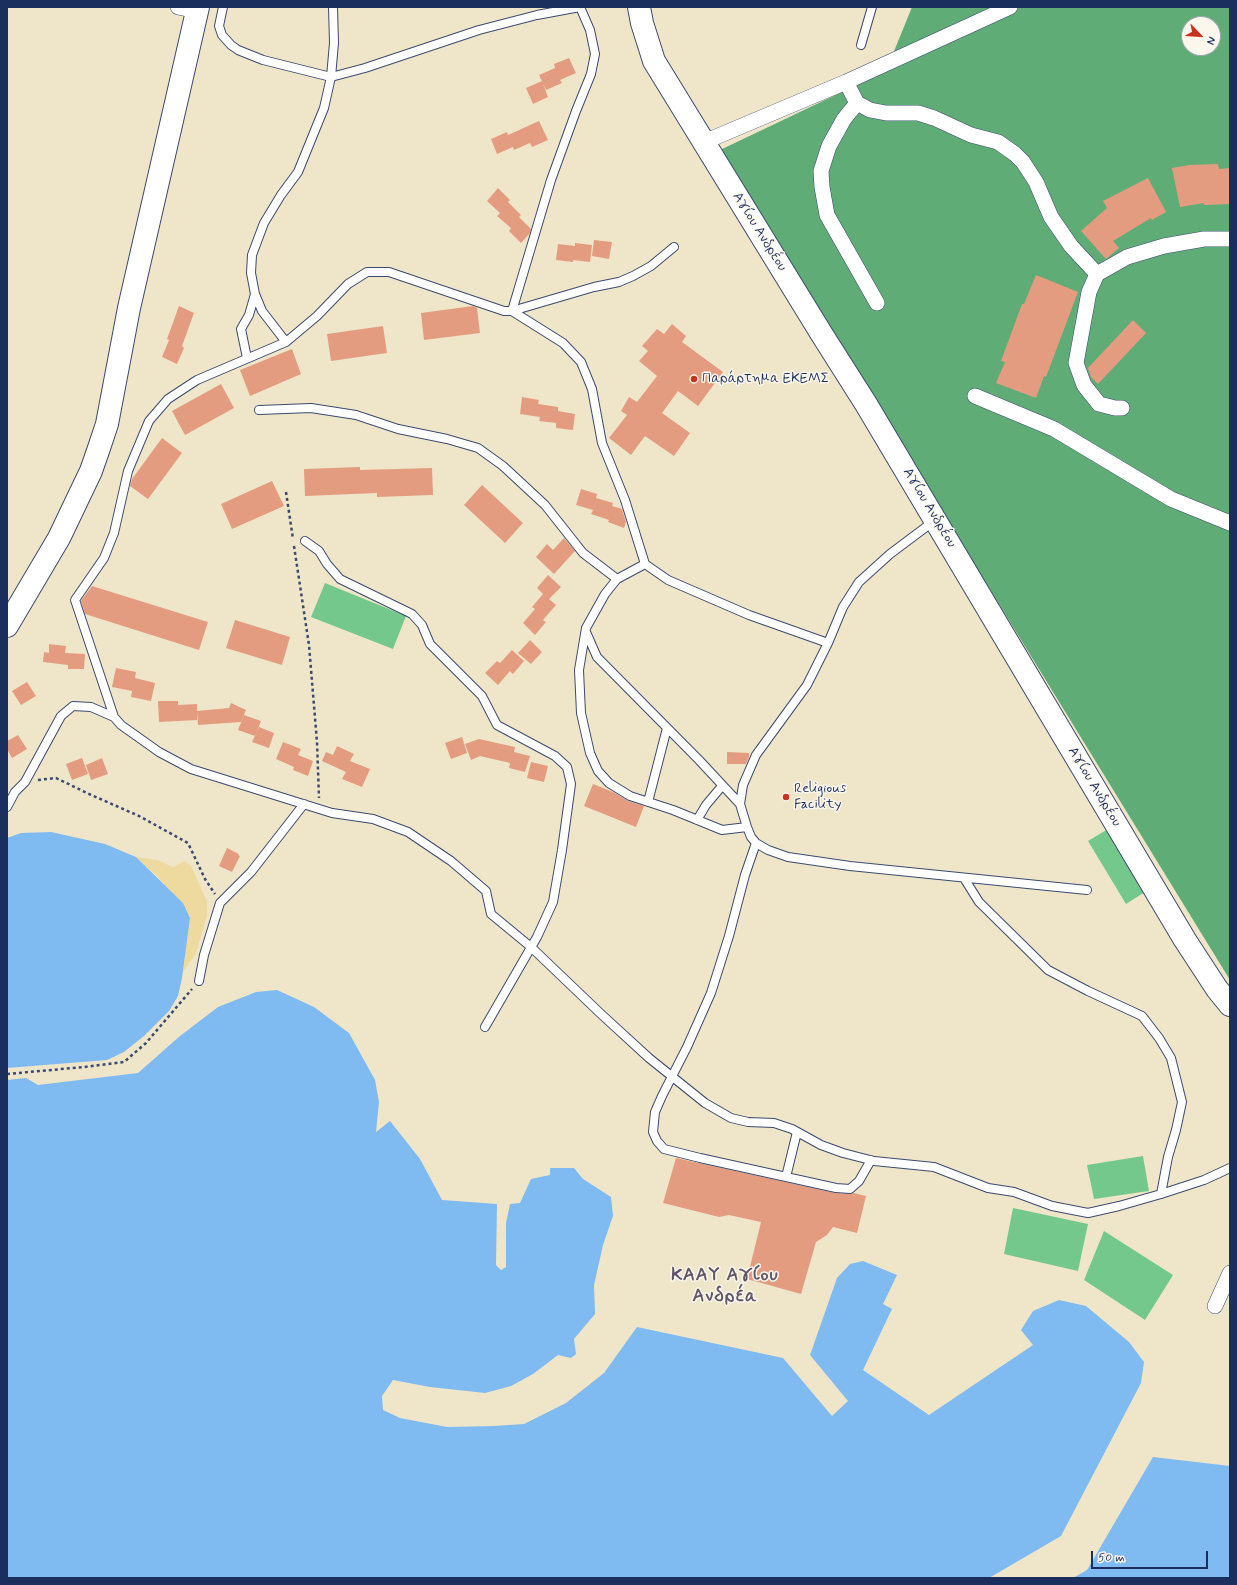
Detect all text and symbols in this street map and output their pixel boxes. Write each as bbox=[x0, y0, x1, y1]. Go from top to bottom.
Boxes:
north arrow bbox=[1181, 16, 1221, 56]
text: N bbox=[1203, 34, 1219, 47]
street label: Αγίου Ανδρέου bbox=[728, 189, 790, 275]
place label: Παράρτημα ΕΚΕΜΣ bbox=[702, 371, 829, 387]
marker: Παράρτημα ΕΚΕΜΣ bbox=[689, 374, 699, 384]
street label: Αγίου Ανδρέου bbox=[899, 465, 959, 551]
street label: Αγίου Ανδρέου bbox=[1064, 744, 1124, 830]
place label: Religious Facility bbox=[794, 781, 846, 814]
marker: Religious Facility bbox=[781, 792, 791, 802]
district label: ΚΑΑΥ Αγίου Ανδρέα bbox=[671, 1265, 779, 1308]
scale bar bbox=[1093, 1543, 1210, 1569]
text: 50 m bbox=[1098, 1550, 1125, 1566]

